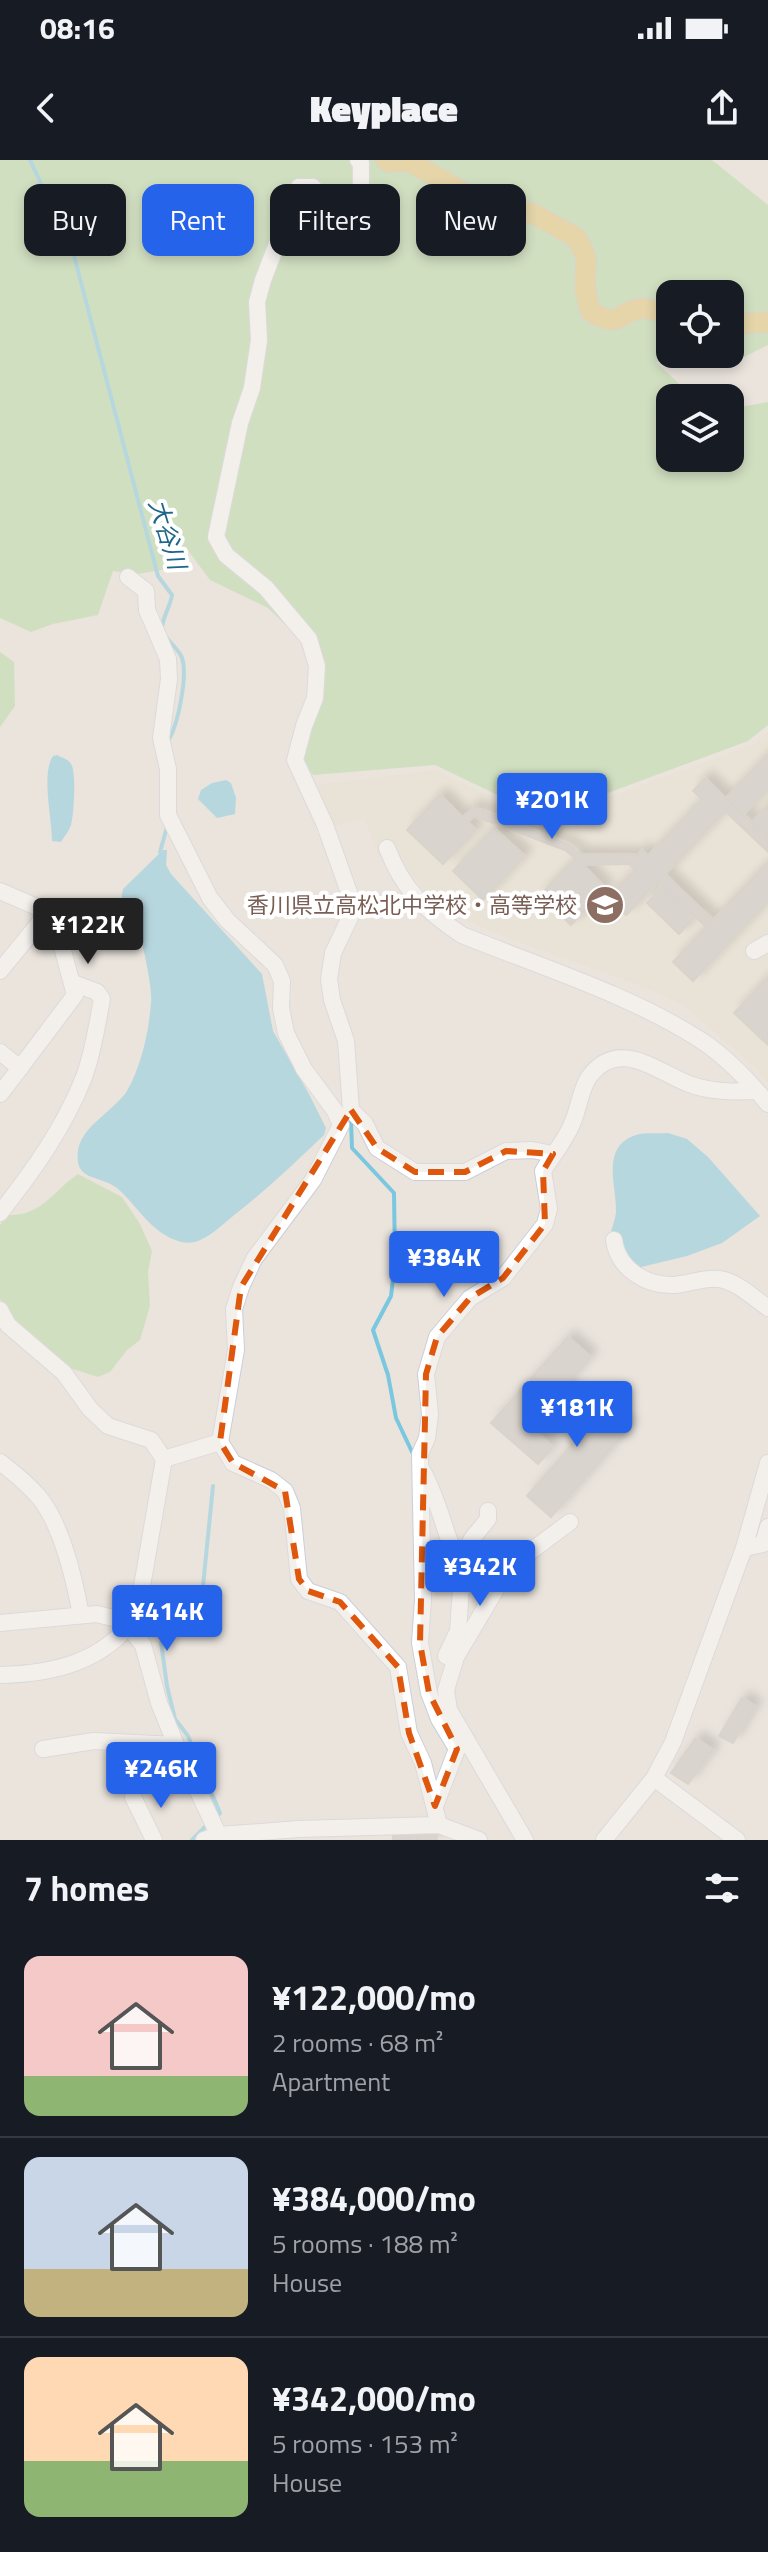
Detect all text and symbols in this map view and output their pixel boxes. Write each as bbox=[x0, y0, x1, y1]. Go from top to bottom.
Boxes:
text: 08:16 bbox=[40, 5, 115, 51]
text: Keyplace bbox=[310, 81, 458, 136]
icon: back bbox=[24, 86, 68, 130]
icon: share bbox=[700, 86, 744, 130]
chip: Buy bbox=[24, 184, 126, 256]
chip: Rent bbox=[142, 184, 254, 256]
chip: Filters bbox=[270, 184, 400, 256]
chip: New bbox=[416, 184, 526, 256]
map controls bbox=[656, 280, 744, 472]
button: locate bbox=[656, 280, 744, 368]
button: layers bbox=[656, 384, 744, 472]
water label: 大谷川 bbox=[140, 494, 197, 577]
pin: ¥201K bbox=[496, 773, 608, 841]
text: ¥201K bbox=[515, 779, 589, 818]
school or university icon: 香川県立高松北中学校・高等学校 bbox=[584, 884, 626, 926]
place label: 香川県立高松北中学校・高等学校 bbox=[247, 888, 577, 922]
pin: ¥122K bbox=[32, 898, 144, 966]
text: ¥122K bbox=[51, 904, 125, 943]
pin: ¥384K bbox=[388, 1231, 500, 1299]
text: ¥384K bbox=[407, 1237, 481, 1276]
pin: ¥181K bbox=[521, 1381, 633, 1449]
text: ¥181K bbox=[540, 1387, 614, 1426]
pin: ¥342K bbox=[424, 1540, 536, 1608]
text: ¥342K bbox=[443, 1546, 517, 1585]
pin: ¥414K bbox=[111, 1585, 223, 1653]
text: ¥414K bbox=[130, 1591, 204, 1630]
pin: ¥246K bbox=[105, 1742, 217, 1810]
text: ¥246K bbox=[124, 1748, 198, 1787]
text: 7 homes bbox=[24, 1862, 149, 1914]
icon: filters bbox=[700, 1866, 744, 1910]
text: ¥122,000/mo bbox=[272, 1971, 476, 2023]
icon: home bbox=[88, 1988, 184, 2084]
text: 2 rooms · 68 m² bbox=[272, 2023, 443, 2062]
text: Apartment bbox=[272, 2062, 390, 2101]
text: ¥384,000/mo bbox=[272, 2172, 476, 2224]
icon: home bbox=[88, 2189, 184, 2285]
text: 5 rooms · 188 m² bbox=[272, 2224, 458, 2263]
text: House bbox=[272, 2263, 342, 2302]
text: ¥342,000/mo bbox=[272, 2372, 476, 2424]
icon: home bbox=[88, 2389, 184, 2485]
text: 5 rooms · 153 m² bbox=[272, 2424, 458, 2463]
text: House bbox=[272, 2463, 342, 2502]

